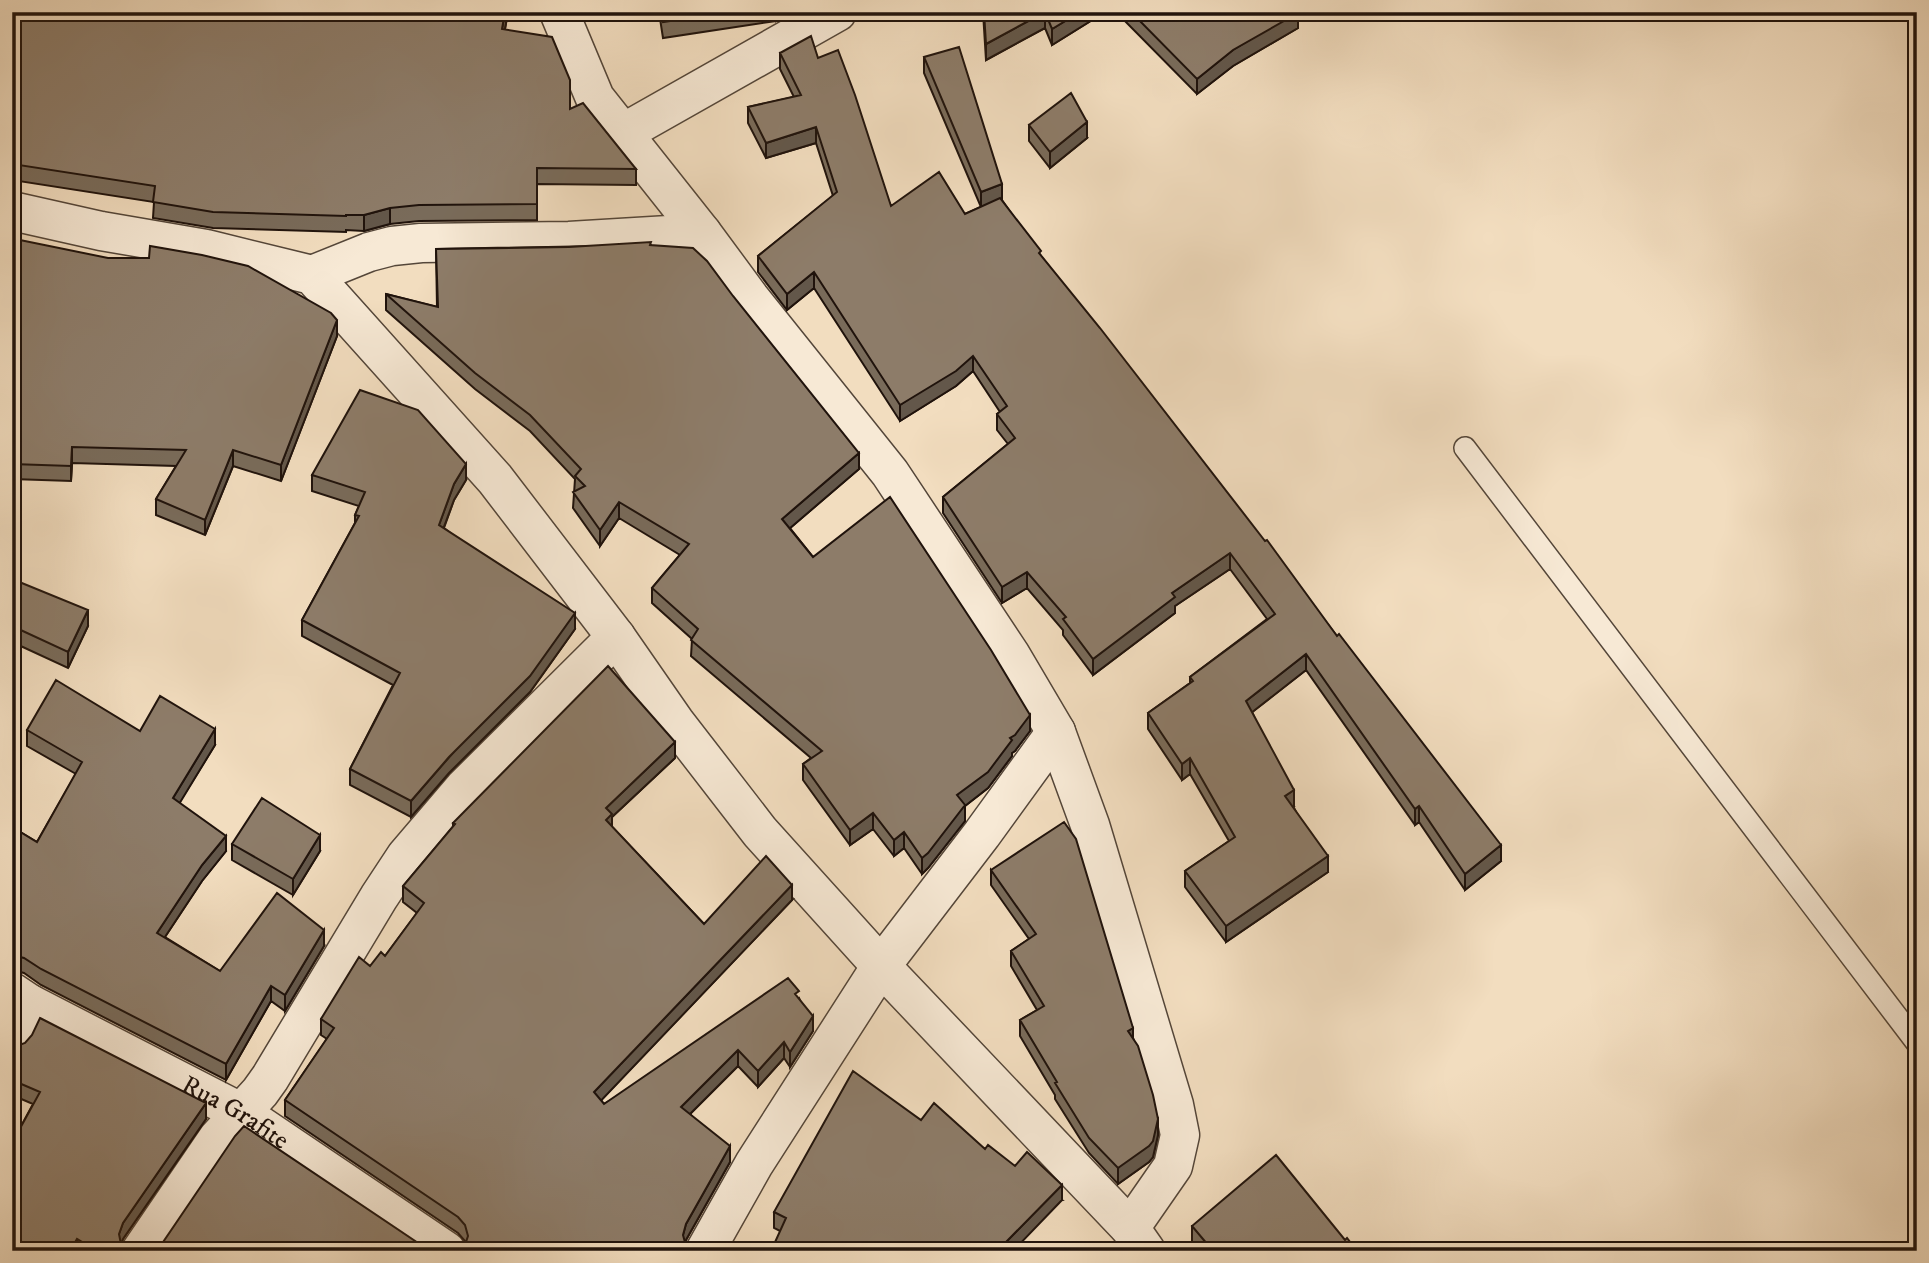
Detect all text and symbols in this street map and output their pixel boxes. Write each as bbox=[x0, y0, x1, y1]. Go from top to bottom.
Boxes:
street label: Rua Grafite bbox=[176, 1068, 295, 1157]

